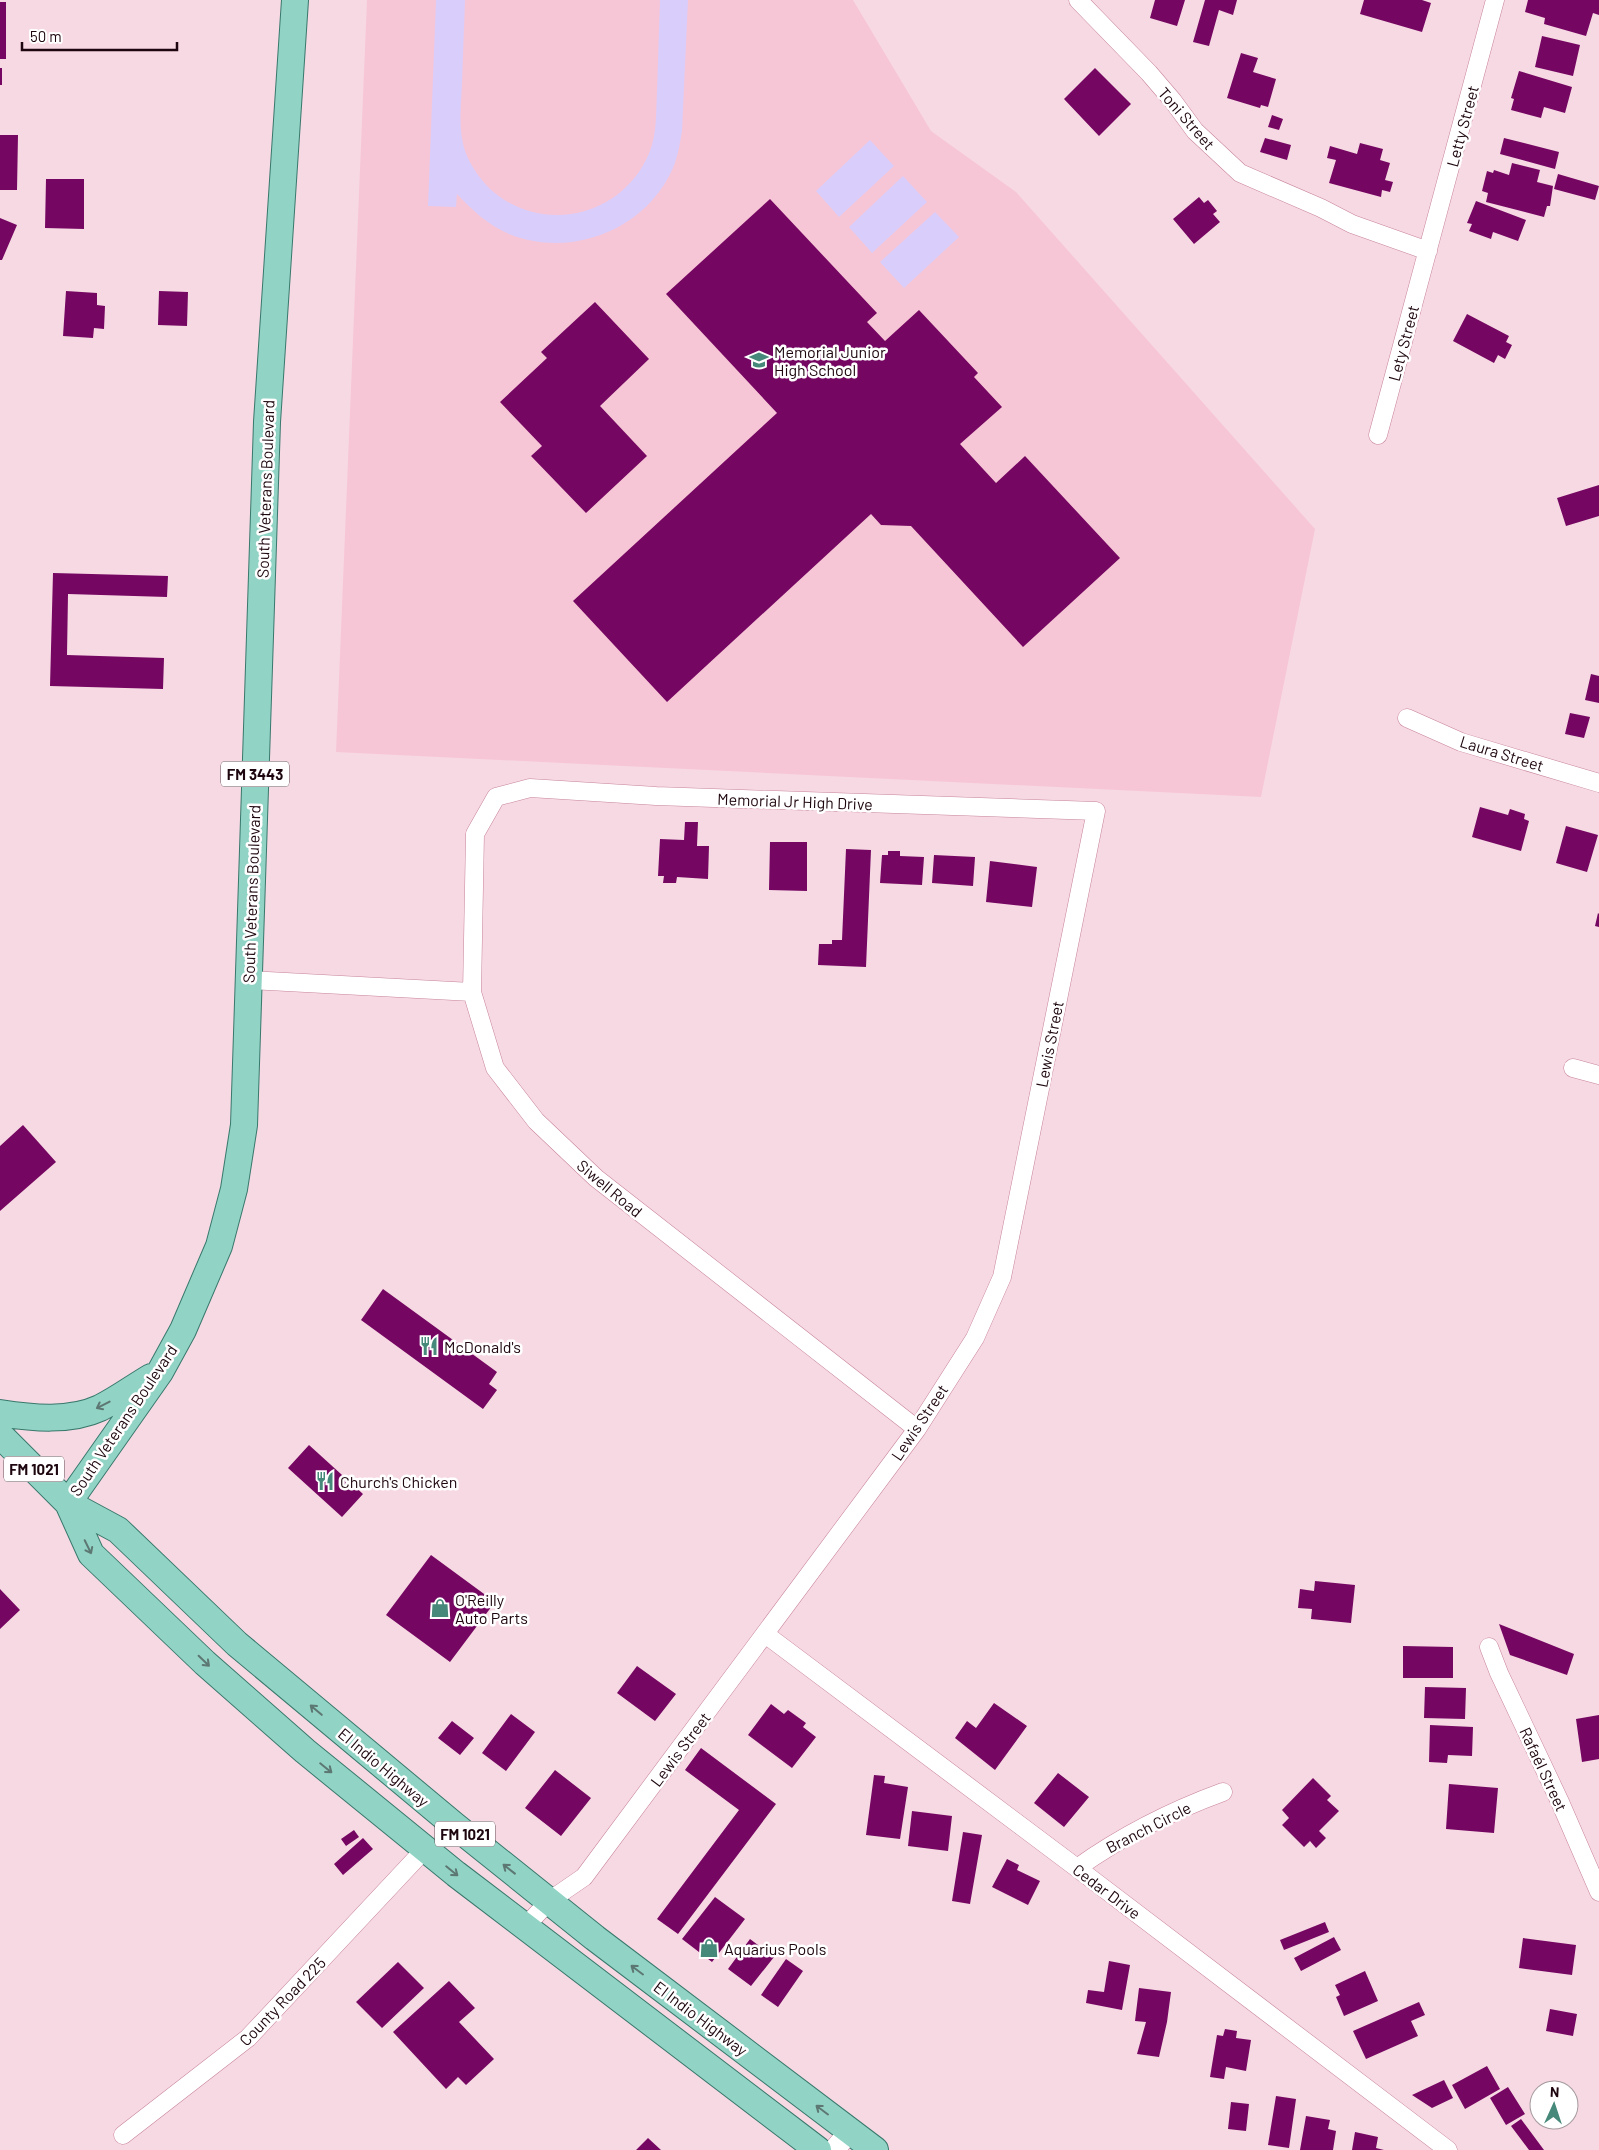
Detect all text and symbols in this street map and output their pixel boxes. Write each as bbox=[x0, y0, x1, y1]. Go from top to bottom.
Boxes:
scale bar bbox=[22, 20, 178, 52]
text: 50 m bbox=[30, 27, 62, 45]
street label: Toni Street bbox=[1155, 83, 1219, 153]
street label: Letty Street bbox=[1442, 83, 1482, 169]
street label: Lety Street bbox=[1384, 303, 1422, 383]
place label: Memorial Junior High School bbox=[774, 342, 886, 379]
school or university icon: Memorial Junior High School bbox=[748, 349, 770, 371]
street label: South Veterans Boulevard bbox=[252, 400, 278, 578]
street label: Laura Street bbox=[1458, 731, 1546, 775]
road number: FM 3443 bbox=[221, 762, 289, 786]
street label: Memorial Jr High Drive bbox=[717, 789, 873, 813]
street label: South Veterans Boulevard bbox=[238, 805, 264, 983]
street label: Lewis Street bbox=[1031, 999, 1067, 1089]
street label: Siwell Road bbox=[574, 1155, 646, 1221]
restaurant icon: McDonald's bbox=[418, 1335, 440, 1357]
place label: McDonald's bbox=[444, 1337, 521, 1356]
street label: South Veterans Boulevard bbox=[65, 1341, 181, 1499]
street label: Lewis Street bbox=[887, 1380, 951, 1464]
one-way arrow bbox=[96, 1401, 111, 1410]
road number: FM 1021 bbox=[4, 1456, 64, 1482]
restaurant icon: Church's Chicken bbox=[314, 1470, 336, 1492]
place label: Church's Chicken bbox=[340, 1472, 457, 1491]
one-way arrow bbox=[84, 1539, 93, 1554]
place label: O'Reilly Auto Parts bbox=[455, 1590, 528, 1627]
shop icon: O'Reilly Auto Parts bbox=[429, 1597, 451, 1619]
one-way arrow bbox=[197, 1655, 210, 1667]
one-way arrow bbox=[310, 1705, 323, 1716]
street label: Lewis Street bbox=[646, 1708, 714, 1790]
street label: El Indio Highway bbox=[335, 1724, 434, 1811]
street label: Rafaél Street bbox=[1516, 1724, 1572, 1814]
one-way arrow bbox=[319, 1762, 332, 1773]
street label: Branch Circle bbox=[1102, 1797, 1194, 1857]
road number: FM 1021 bbox=[435, 1822, 495, 1846]
street label: Cedar Drive bbox=[1069, 1859, 1145, 1923]
one-way arrow bbox=[503, 1864, 516, 1875]
one-way arrow bbox=[445, 1865, 458, 1876]
shop icon: Aquarius Pools bbox=[698, 1937, 720, 1959]
place label: Aquarius Pools bbox=[724, 1939, 826, 1958]
street label: County Road 225 bbox=[235, 1953, 329, 2049]
one-way arrow bbox=[630, 1965, 644, 1975]
street label: El Indio Highway bbox=[650, 1977, 752, 2060]
north arrow bbox=[1529, 2080, 1579, 2130]
text: N bbox=[1550, 2083, 1560, 2100]
one-way arrow bbox=[815, 2105, 829, 2115]

